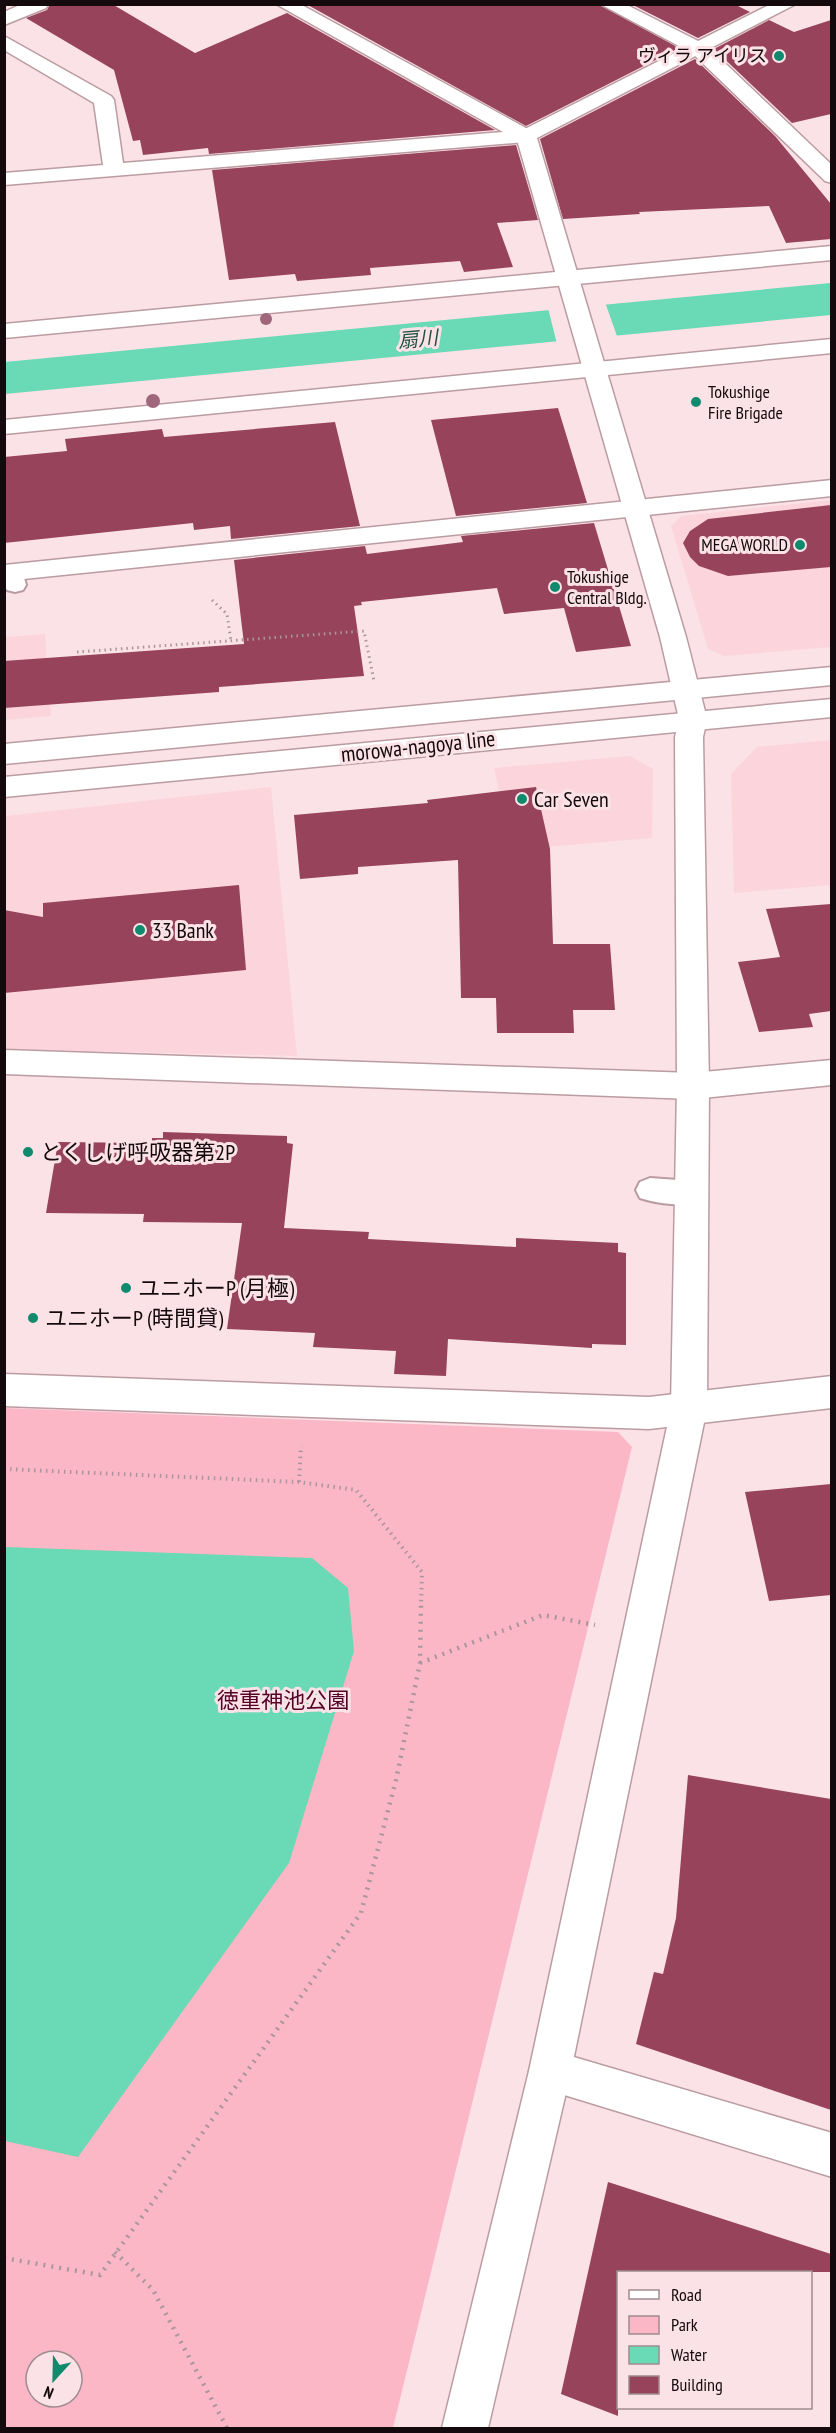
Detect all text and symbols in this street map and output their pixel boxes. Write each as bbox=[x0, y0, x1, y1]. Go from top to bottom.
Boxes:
place label: ヴィラ アイリス bbox=[638, 44, 767, 67]
marker: ヴィラ アイリス bbox=[772, 49, 786, 63]
water label: 扇川 bbox=[397, 324, 441, 354]
place label: Tokushige Fire Brigade bbox=[708, 380, 783, 424]
marker: Tokushige Fire Brigade bbox=[689, 395, 703, 409]
place label: MEGA WORLD bbox=[701, 533, 788, 556]
marker: MEGA WORLD bbox=[793, 538, 807, 552]
place label: Tokushige Central Bldg. bbox=[567, 565, 647, 609]
marker: Tokushige Central Bldg. bbox=[548, 580, 562, 594]
street label: morowa-nagoya line bbox=[339, 724, 497, 768]
place label: Car Seven bbox=[534, 785, 609, 813]
marker: Car Seven bbox=[515, 792, 529, 806]
place label: 33 Bank bbox=[152, 916, 214, 944]
marker: 33 Bank bbox=[133, 923, 147, 937]
place label: とくしげ呼吸器第2P bbox=[40, 1138, 235, 1166]
marker: とくしげ呼吸器第2P bbox=[21, 1145, 35, 1159]
place label: ユニホーP (月極) bbox=[138, 1274, 295, 1302]
marker: ユニホーP (月極) bbox=[119, 1281, 133, 1295]
place label: ユニホーP (時間貸) bbox=[45, 1304, 224, 1332]
marker: ユニホーP (時間貸) bbox=[26, 1311, 40, 1325]
park label: 徳重神池公園 bbox=[217, 1686, 349, 1714]
legend bbox=[617, 2271, 812, 2409]
text: Road bbox=[671, 2283, 702, 2306]
text: Park bbox=[671, 2313, 698, 2336]
text: Water bbox=[671, 2343, 707, 2366]
north arrow bbox=[24, 2349, 84, 2409]
text: Building bbox=[671, 2373, 723, 2396]
text: N bbox=[41, 2382, 56, 2404]

